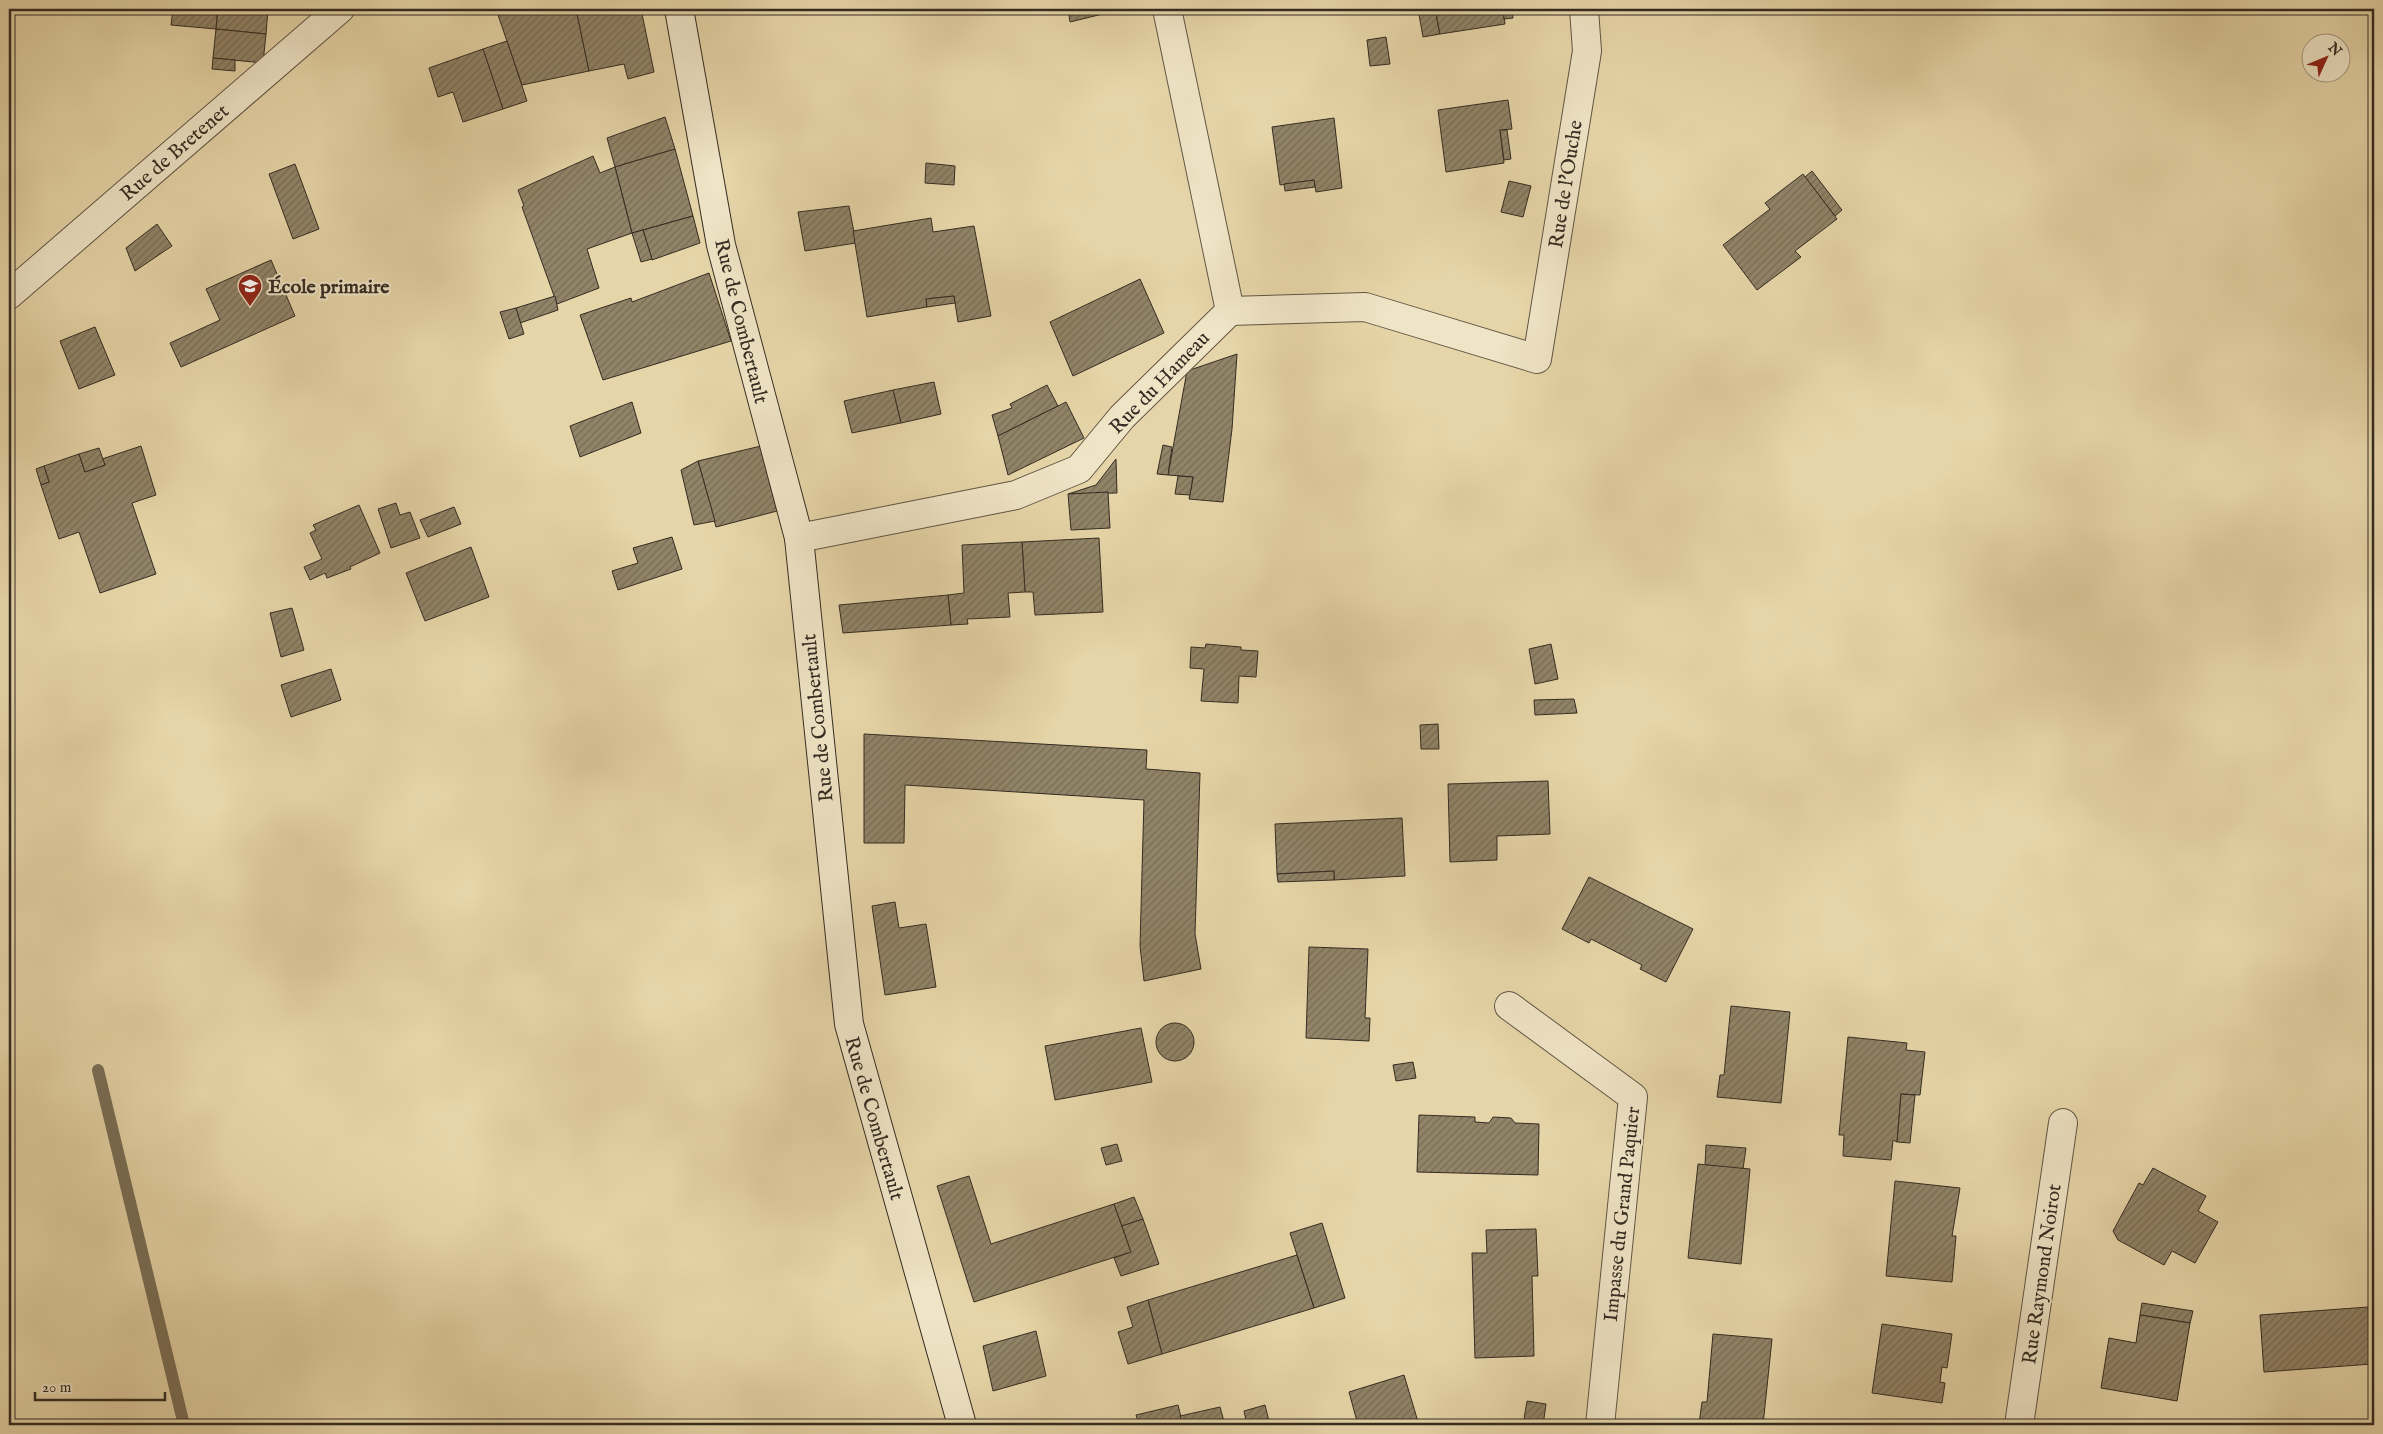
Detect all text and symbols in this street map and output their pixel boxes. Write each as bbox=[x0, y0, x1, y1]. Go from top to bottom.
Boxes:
north arrow bbox=[2300, 32, 2350, 82]
text: N bbox=[2323, 38, 2345, 60]
street label: Rue de Bretenet bbox=[116, 99, 235, 207]
street label: Rue de l'Ouche bbox=[1544, 118, 1589, 250]
street label: Rue de Combertault bbox=[708, 236, 773, 407]
school or university icon: École primaire bbox=[237, 273, 263, 307]
place label: École primaire bbox=[268, 275, 390, 300]
street label: Rue du Hameau bbox=[1105, 326, 1216, 440]
street label: Rue de Combertault bbox=[797, 632, 840, 803]
street label: Rue de Combertault bbox=[838, 1034, 909, 1203]
street label: Impasse du Grand Paquier bbox=[1599, 1105, 1646, 1323]
street label: Rue Raymond Noirot bbox=[2017, 1182, 2068, 1366]
scale bar bbox=[35, 1369, 165, 1401]
text: 20 m bbox=[42, 1378, 72, 1397]

